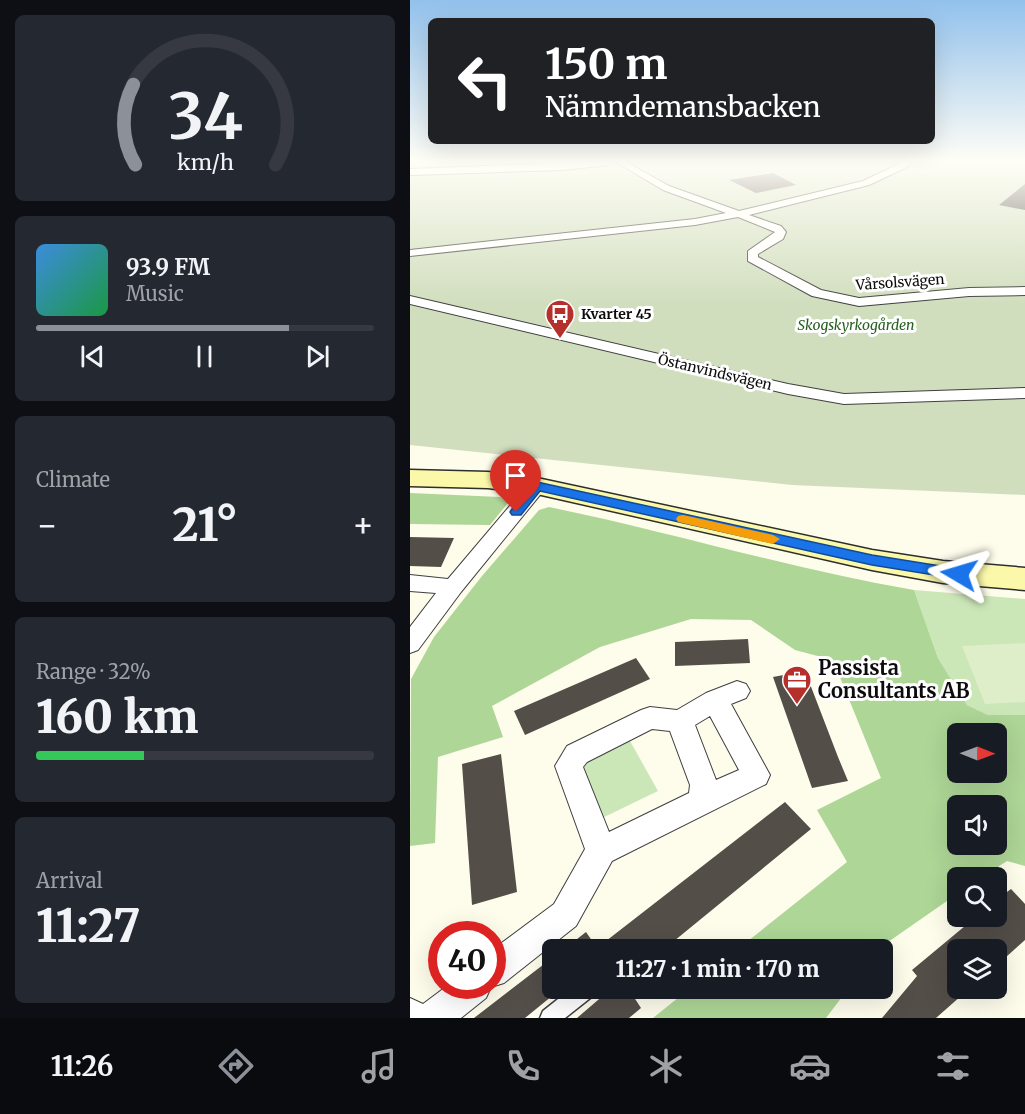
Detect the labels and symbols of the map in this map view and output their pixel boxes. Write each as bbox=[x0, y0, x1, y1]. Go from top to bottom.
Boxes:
street label: Vårsolsvägen bbox=[854, 270, 945, 294]
bus stop icon: Kvarter 45 bbox=[544, 298, 576, 340]
place label: Kvarter 45 bbox=[581, 305, 652, 323]
park label: Skogskyrkogården bbox=[797, 316, 915, 334]
street label: Östanvindsvägen bbox=[656, 350, 774, 394]
pin bbox=[490, 450, 541, 512]
position arrow bbox=[927, 542, 991, 606]
place label: Passista Consultants AB bbox=[818, 655, 970, 703]
office icon: Passista Consultants AB bbox=[781, 664, 813, 706]
north arrow bbox=[947, 723, 1007, 783]
speed limit sign: 40 bbox=[428, 921, 506, 999]

